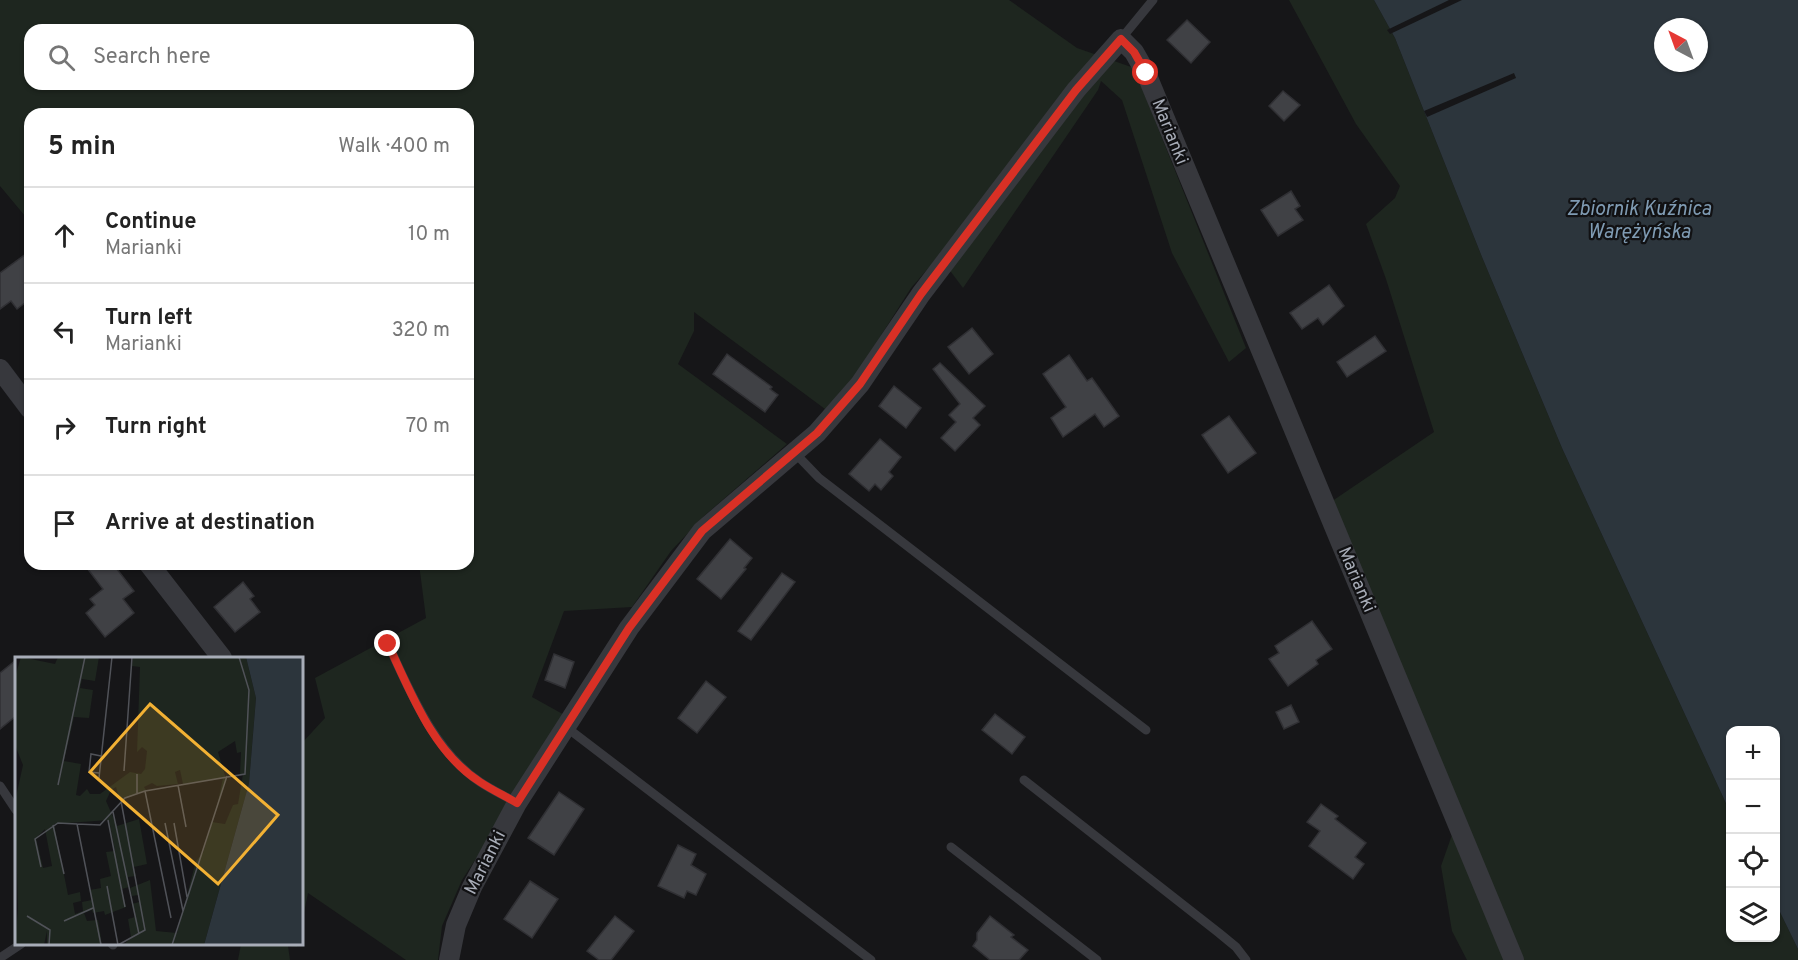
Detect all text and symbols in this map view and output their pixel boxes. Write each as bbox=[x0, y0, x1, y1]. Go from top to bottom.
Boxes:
north arrow bbox=[1654, 18, 1708, 72]
search box bbox=[24, 24, 474, 90]
icon: search bbox=[45, 41, 78, 74]
text: Search here bbox=[93, 44, 211, 71]
route start bbox=[1132, 59, 1158, 85]
street label: Marianki bbox=[1145, 96, 1193, 168]
text: 5 min bbox=[48, 131, 116, 164]
text: Walk · 400 m bbox=[338, 134, 450, 160]
water label: Zbiornik Kuźnica Warężyńska bbox=[1567, 197, 1712, 246]
text: Continue bbox=[105, 209, 196, 236]
icon: ahead bbox=[48, 219, 81, 252]
text: 10 m bbox=[408, 222, 450, 248]
text: Marianki bbox=[105, 236, 182, 262]
text: Turn left bbox=[105, 305, 193, 332]
icon: left bbox=[48, 315, 81, 348]
text: 320 m bbox=[392, 318, 450, 344]
text: Marianki bbox=[105, 332, 182, 358]
icon: right bbox=[48, 411, 81, 444]
text: Turn right bbox=[105, 414, 207, 441]
text: 70 m bbox=[406, 414, 450, 440]
icon: arrive bbox=[48, 507, 81, 540]
text: Arrive at destination bbox=[105, 510, 315, 537]
street label: Marianki bbox=[1332, 544, 1380, 616]
route end bbox=[374, 630, 400, 656]
inset map bbox=[15, 657, 303, 945]
map controls bbox=[1726, 726, 1780, 942]
button: + bbox=[1726, 726, 1780, 780]
button: − bbox=[1726, 780, 1780, 834]
street label: Marianki bbox=[460, 827, 512, 899]
button: locate bbox=[1726, 834, 1780, 888]
button: layers bbox=[1726, 888, 1780, 942]

